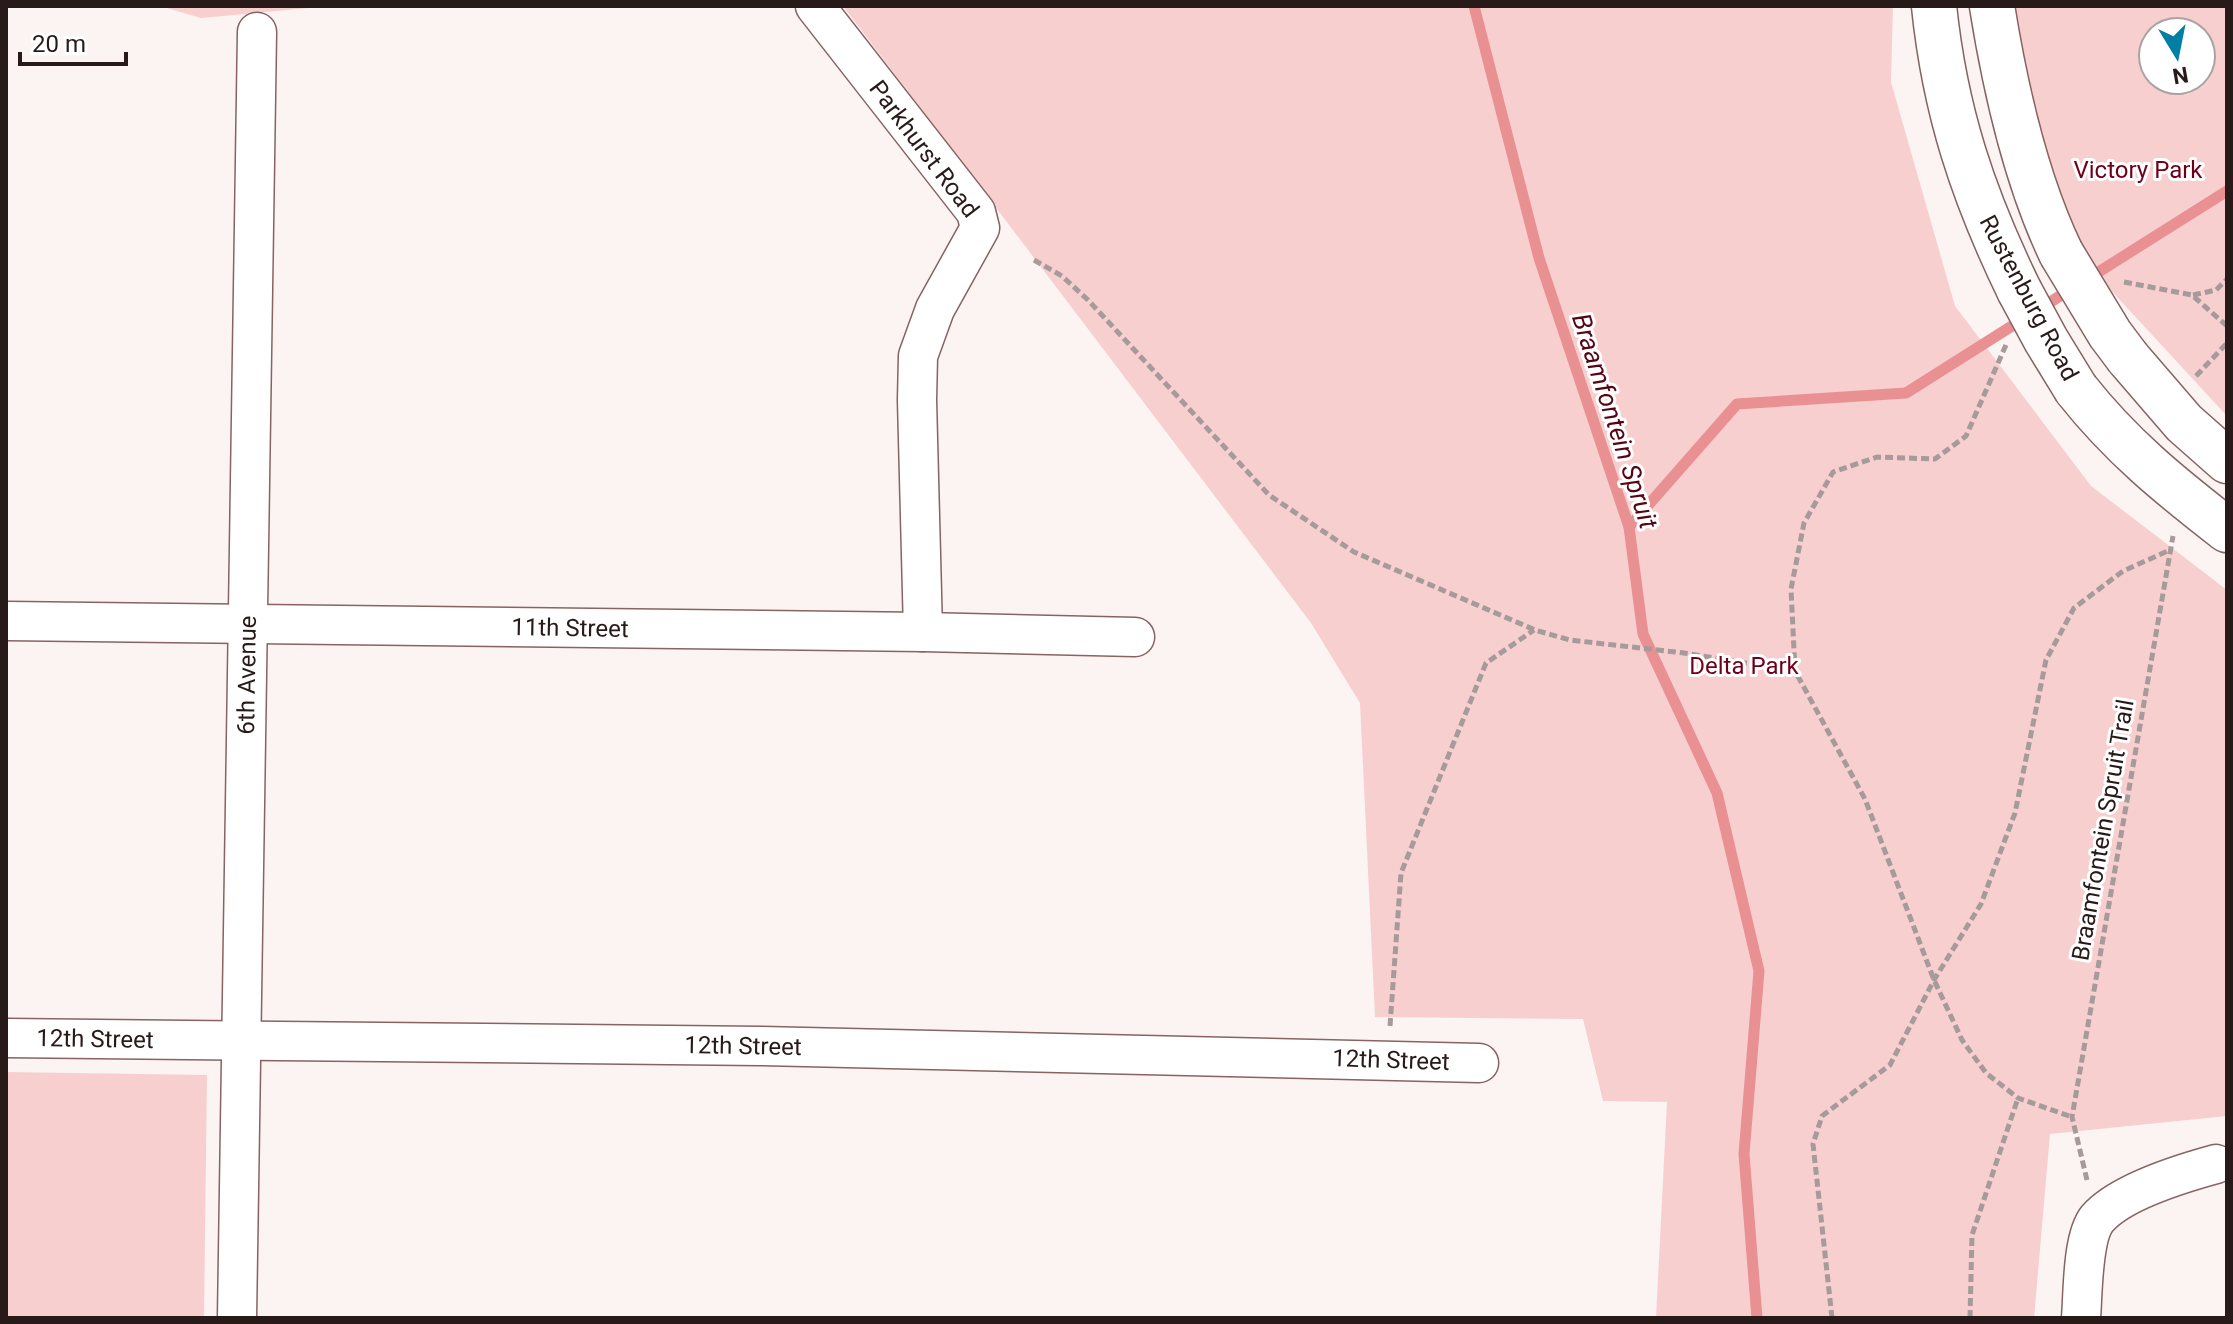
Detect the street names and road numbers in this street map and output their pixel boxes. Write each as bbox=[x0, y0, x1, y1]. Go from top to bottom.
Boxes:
street label: Parkhurst Road bbox=[863, 75, 985, 223]
street label: Rustenburg Road bbox=[1974, 210, 2084, 386]
street label: 11th Street bbox=[511, 613, 629, 643]
street label: 6th Avenue bbox=[232, 615, 262, 735]
street label: Braamfontein Spruit Trail bbox=[2066, 697, 2140, 963]
street label: 12th Street bbox=[36, 1024, 154, 1054]
street label: 12th Street bbox=[684, 1031, 802, 1061]
street label: 12th Street bbox=[1332, 1044, 1450, 1076]

